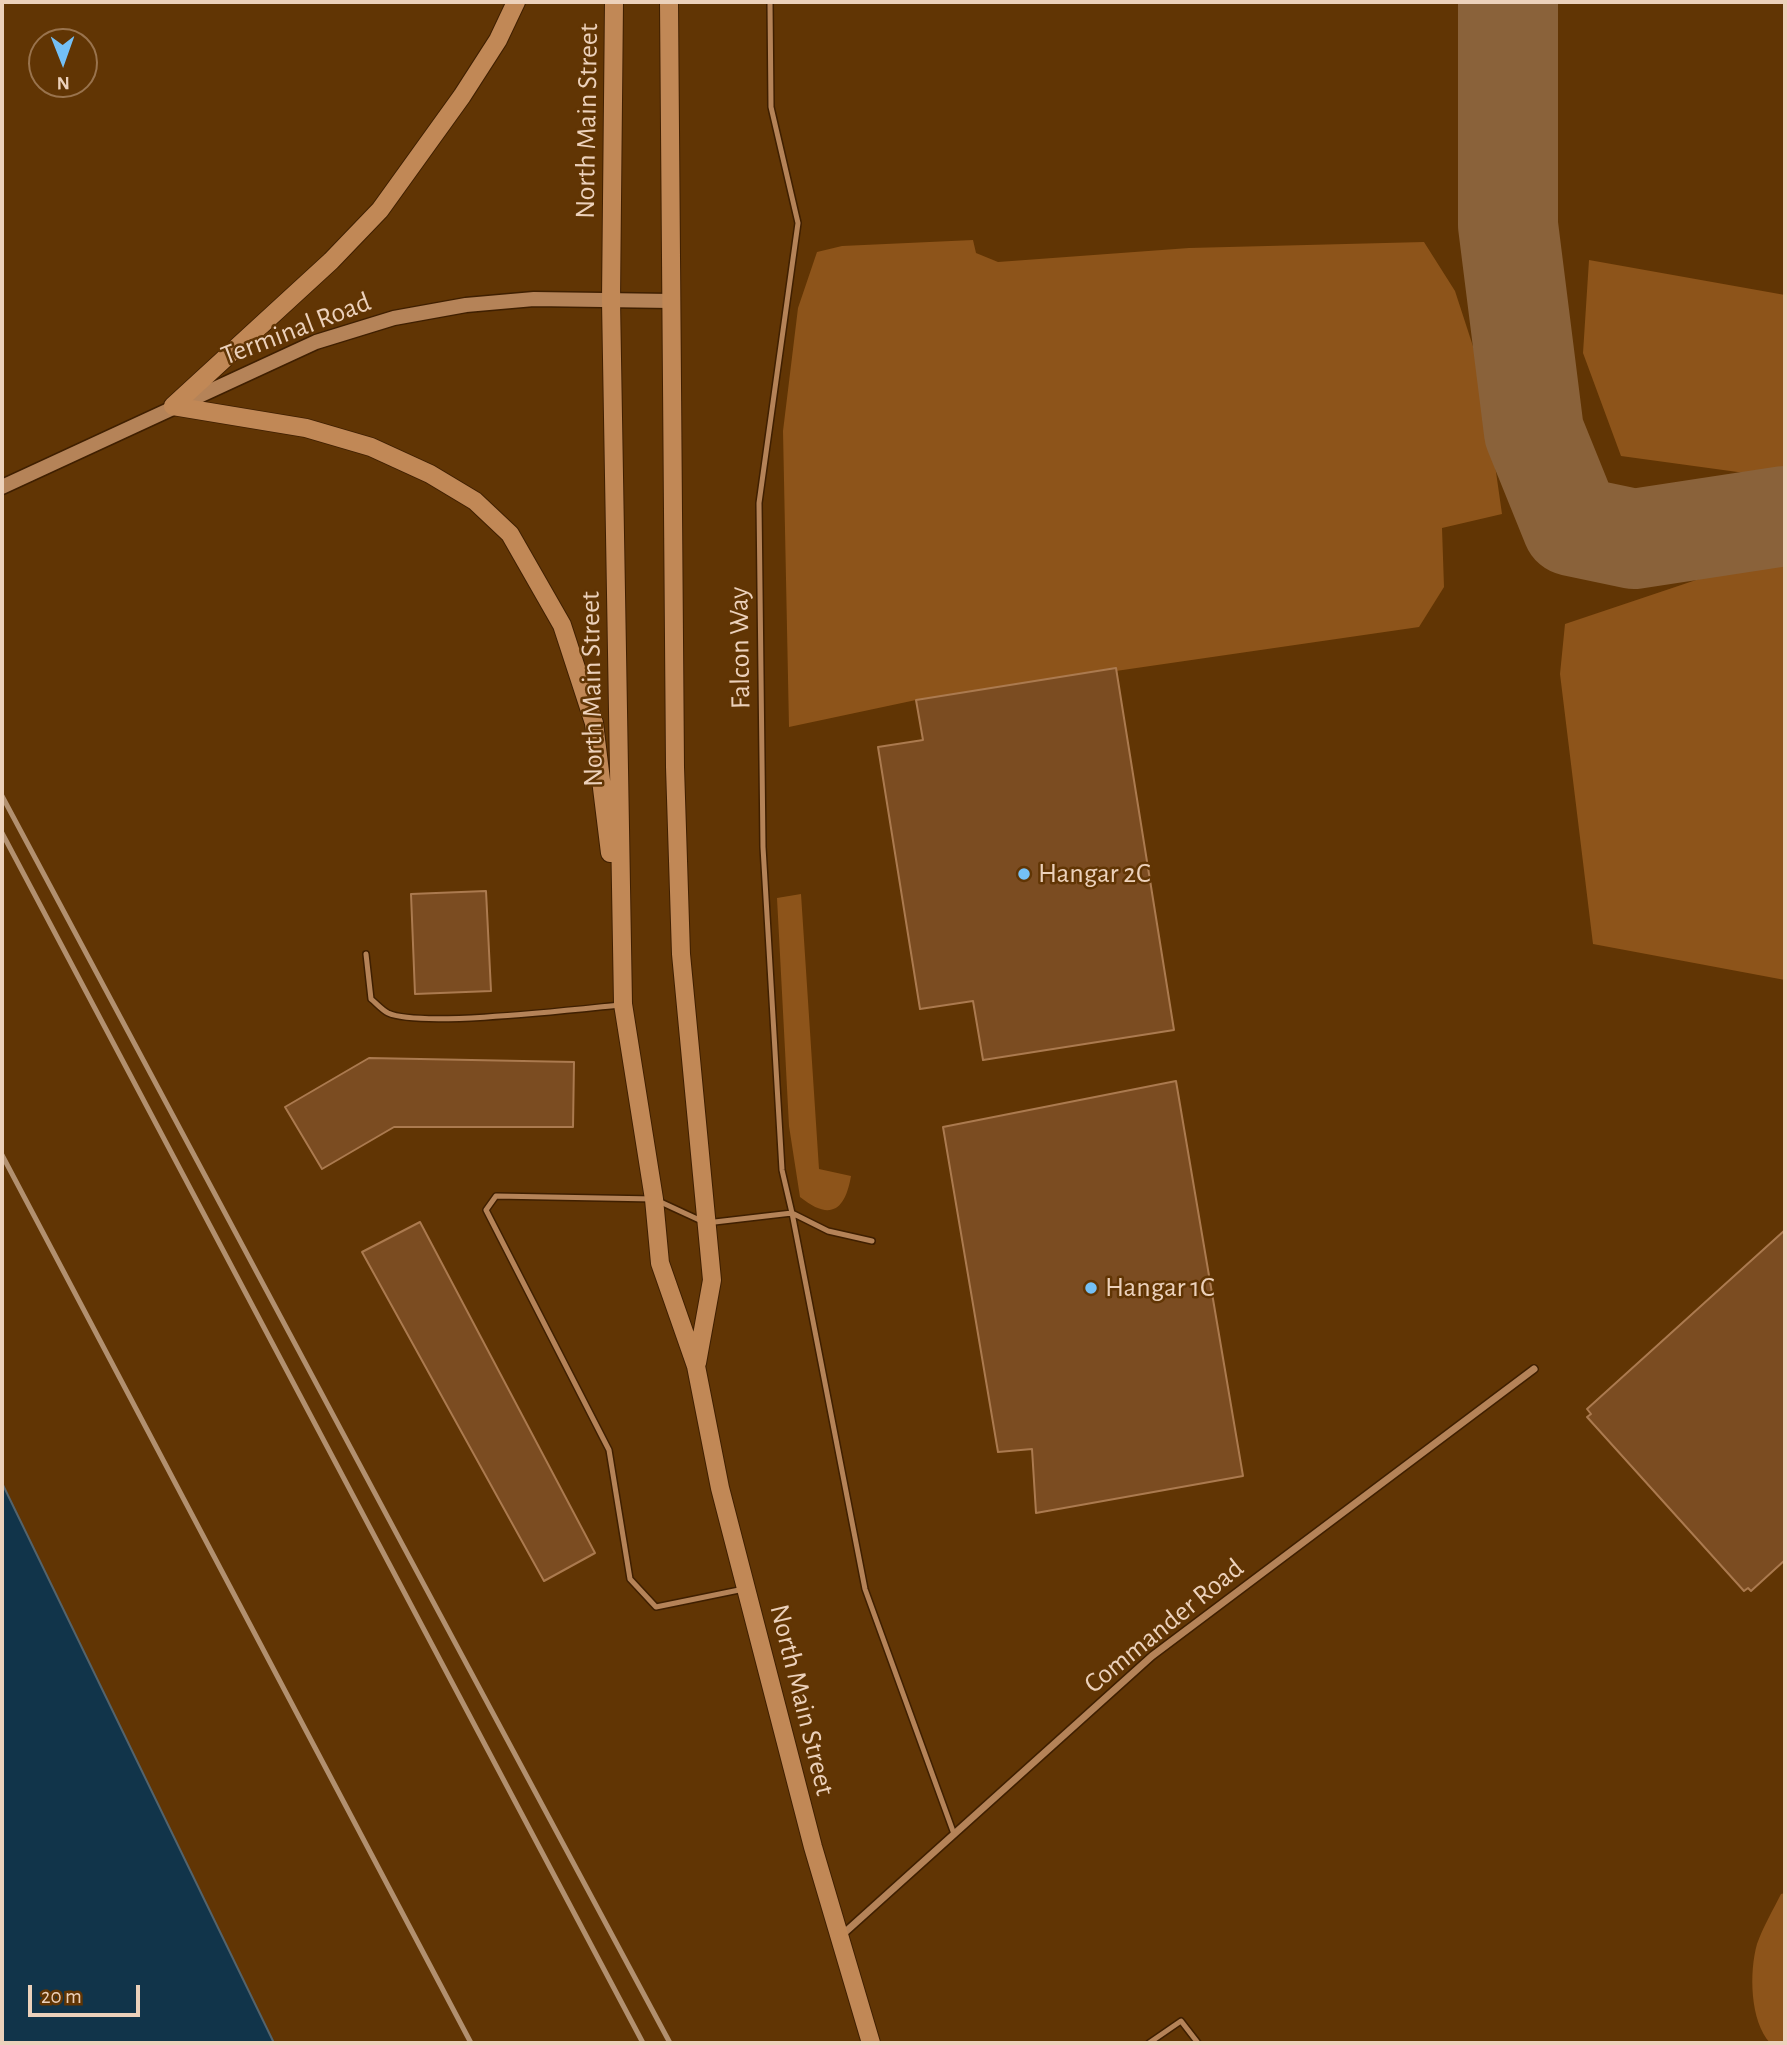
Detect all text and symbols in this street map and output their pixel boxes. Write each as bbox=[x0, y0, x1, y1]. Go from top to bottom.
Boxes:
street label: North Main Street bbox=[568, 23, 606, 219]
north arrow bbox=[28, 28, 98, 98]
text: N bbox=[57, 73, 70, 92]
street label: Terminal Road bbox=[216, 285, 376, 373]
street label: Falcon Way bbox=[722, 586, 758, 710]
street label: North Main Street bbox=[573, 591, 611, 787]
place label: Hangar 2C bbox=[1038, 857, 1151, 891]
marker: Hangar 2C bbox=[1016, 866, 1032, 882]
place label: Hangar 1C bbox=[1105, 1271, 1214, 1305]
marker: Hangar 1C bbox=[1083, 1280, 1099, 1296]
street label: Commander Road bbox=[1077, 1551, 1251, 1701]
street label: North Main Street bbox=[762, 1601, 842, 1799]
scale bar bbox=[32, 1972, 144, 2016]
text: 20 m bbox=[41, 1986, 82, 2007]

